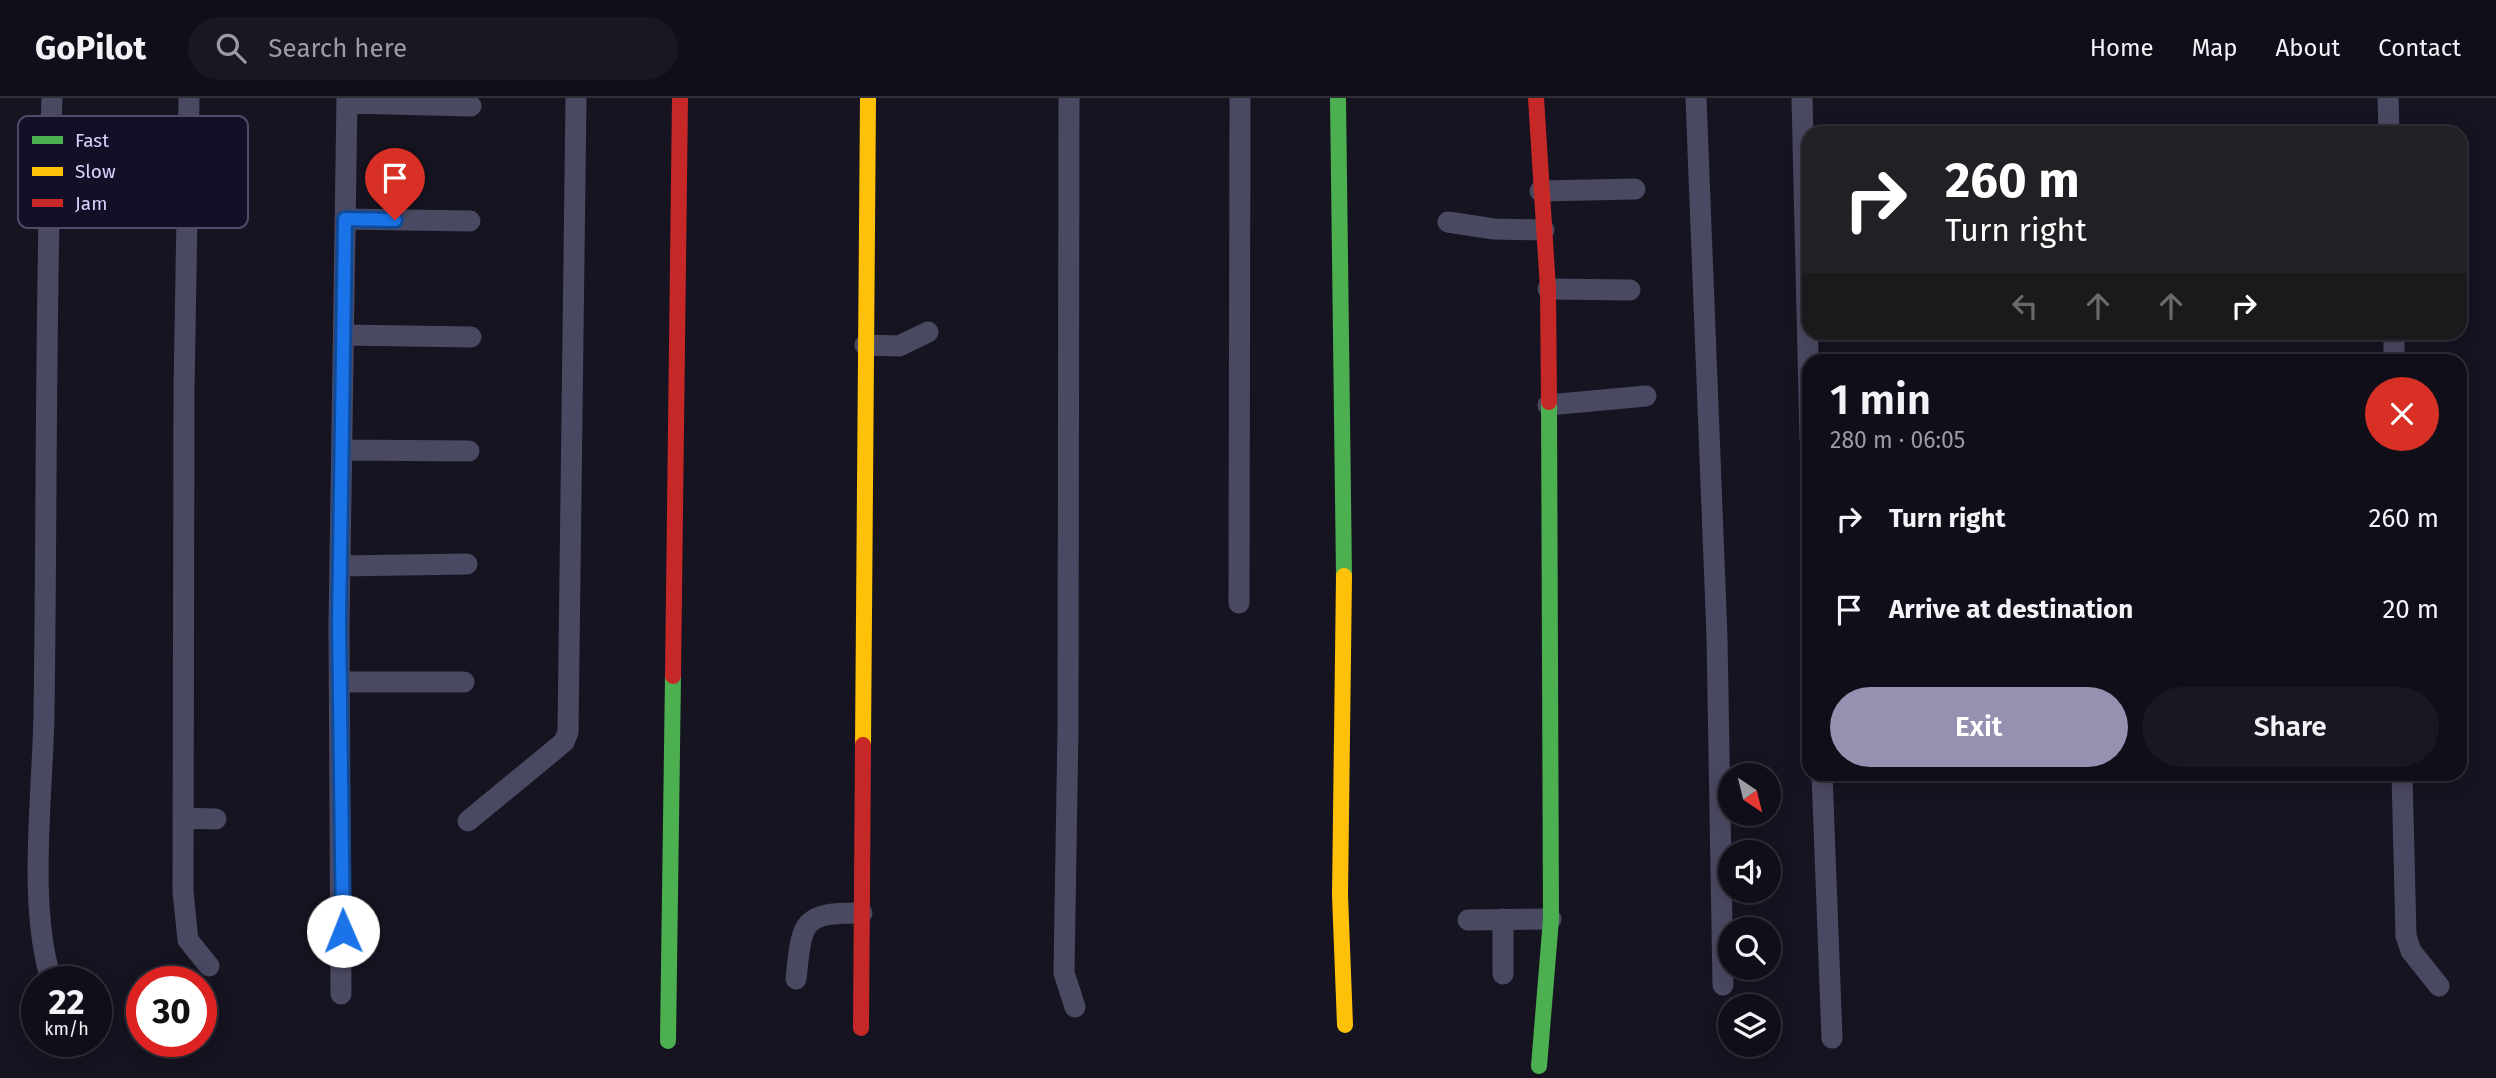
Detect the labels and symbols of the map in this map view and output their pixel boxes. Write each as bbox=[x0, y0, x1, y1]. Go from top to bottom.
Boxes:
legend bbox=[18, 116, 248, 228]
text: Fast bbox=[75, 129, 109, 152]
pin bbox=[365, 148, 425, 220]
text: Slow bbox=[75, 160, 116, 183]
text: Jam bbox=[75, 192, 107, 215]
north arrow bbox=[1718, 763, 1782, 826]
position arrow bbox=[306, 894, 380, 968]
speed limit sign: 30 bbox=[126, 966, 217, 1057]

